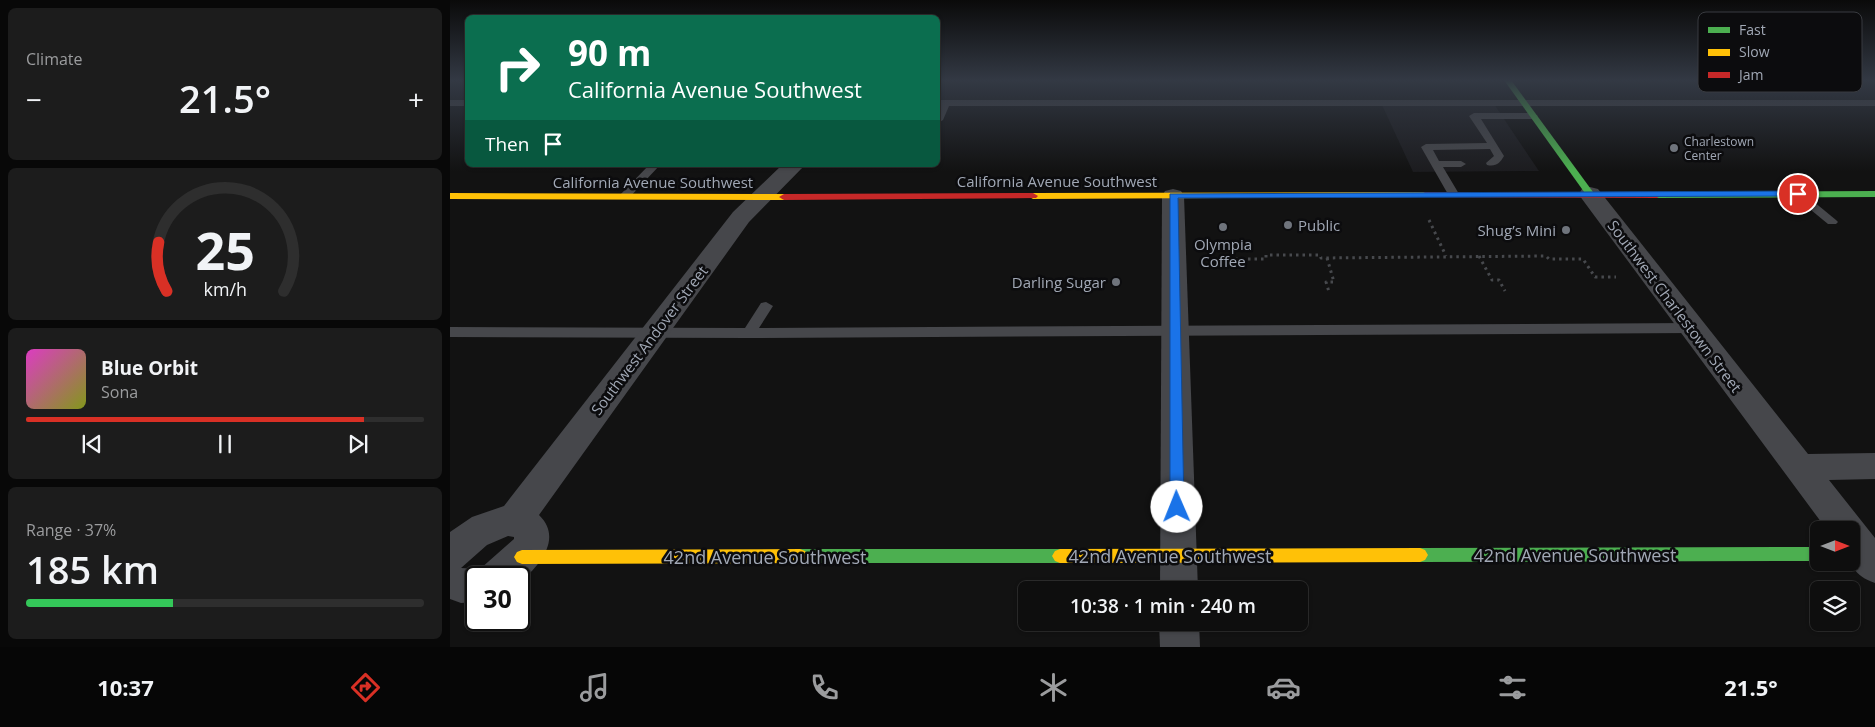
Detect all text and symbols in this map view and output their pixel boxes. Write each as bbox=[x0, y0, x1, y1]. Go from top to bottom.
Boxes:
legend bbox=[1698, 12, 1862, 92]
text: Fast bbox=[1739, 20, 1766, 39]
text: 90 m bbox=[568, 29, 651, 76]
icon: right bbox=[485, 35, 550, 100]
text: Slow bbox=[1739, 42, 1770, 61]
text: Climate bbox=[26, 48, 83, 70]
text: Jam bbox=[1737, 65, 1764, 84]
text: 21.5° bbox=[179, 72, 271, 124]
text: California Avenue Southwest bbox=[568, 74, 862, 104]
text: − bbox=[26, 80, 42, 118]
text: + bbox=[408, 80, 424, 118]
icon: arrive bbox=[539, 130, 567, 158]
text: Then bbox=[485, 131, 529, 157]
place label: Charlestown Center bbox=[1684, 133, 1754, 164]
marker: Charlestown Center bbox=[1668, 142, 1680, 154]
street label: California Avenue Southwest bbox=[957, 171, 1157, 191]
street label: California Avenue Southwest bbox=[553, 172, 753, 192]
pin bbox=[1777, 173, 1819, 215]
icon: arrive bbox=[1784, 180, 1812, 208]
text: 25 bbox=[195, 214, 255, 285]
place label: Public bbox=[1298, 215, 1340, 235]
street label: Southwest Charlestown Street bbox=[1604, 216, 1746, 396]
marker: Public bbox=[1282, 219, 1294, 231]
place label: Shug’s Mini bbox=[1477, 220, 1556, 240]
marker: Olympia Coffee bbox=[1217, 221, 1229, 233]
marker: Shug’s Mini bbox=[1560, 224, 1572, 236]
place label: Olympia Coffee bbox=[1194, 234, 1252, 271]
street label: Southwest Andover Street bbox=[586, 261, 712, 419]
place label: Darling Sugar bbox=[1012, 272, 1106, 292]
marker: Darling Sugar bbox=[1110, 276, 1122, 288]
text: km/h bbox=[203, 277, 247, 301]
text: Blue Orbit bbox=[101, 355, 198, 381]
text: Sona bbox=[101, 381, 138, 403]
icon: previous bbox=[78, 430, 106, 458]
icon: pause bbox=[211, 430, 239, 458]
icon: next bbox=[344, 430, 372, 458]
position arrow bbox=[1150, 480, 1202, 532]
text: Range · 37% bbox=[26, 519, 116, 541]
north arrow bbox=[1810, 521, 1860, 571]
map controls bbox=[1810, 521, 1860, 631]
text: 185 km bbox=[26, 543, 159, 595]
street label: 42nd Avenue Southwest bbox=[1474, 543, 1676, 567]
street label: 42nd Avenue Southwest bbox=[1069, 544, 1271, 568]
street label: 42nd Avenue Southwest bbox=[664, 545, 866, 569]
speed limit sign: 30 bbox=[465, 566, 530, 631]
button: layers bbox=[1810, 581, 1860, 631]
text: 10:38 · 1 min · 240 m bbox=[1070, 593, 1256, 619]
icon: directions bbox=[348, 670, 383, 705]
icon: music bbox=[577, 670, 612, 705]
icon: phone bbox=[807, 670, 842, 705]
icon: climate bbox=[1036, 670, 1071, 705]
icon: car bbox=[1266, 670, 1301, 705]
icon: filters bbox=[1495, 670, 1530, 705]
text: 10:37 bbox=[97, 672, 154, 702]
text: 21.5° bbox=[1724, 672, 1778, 702]

